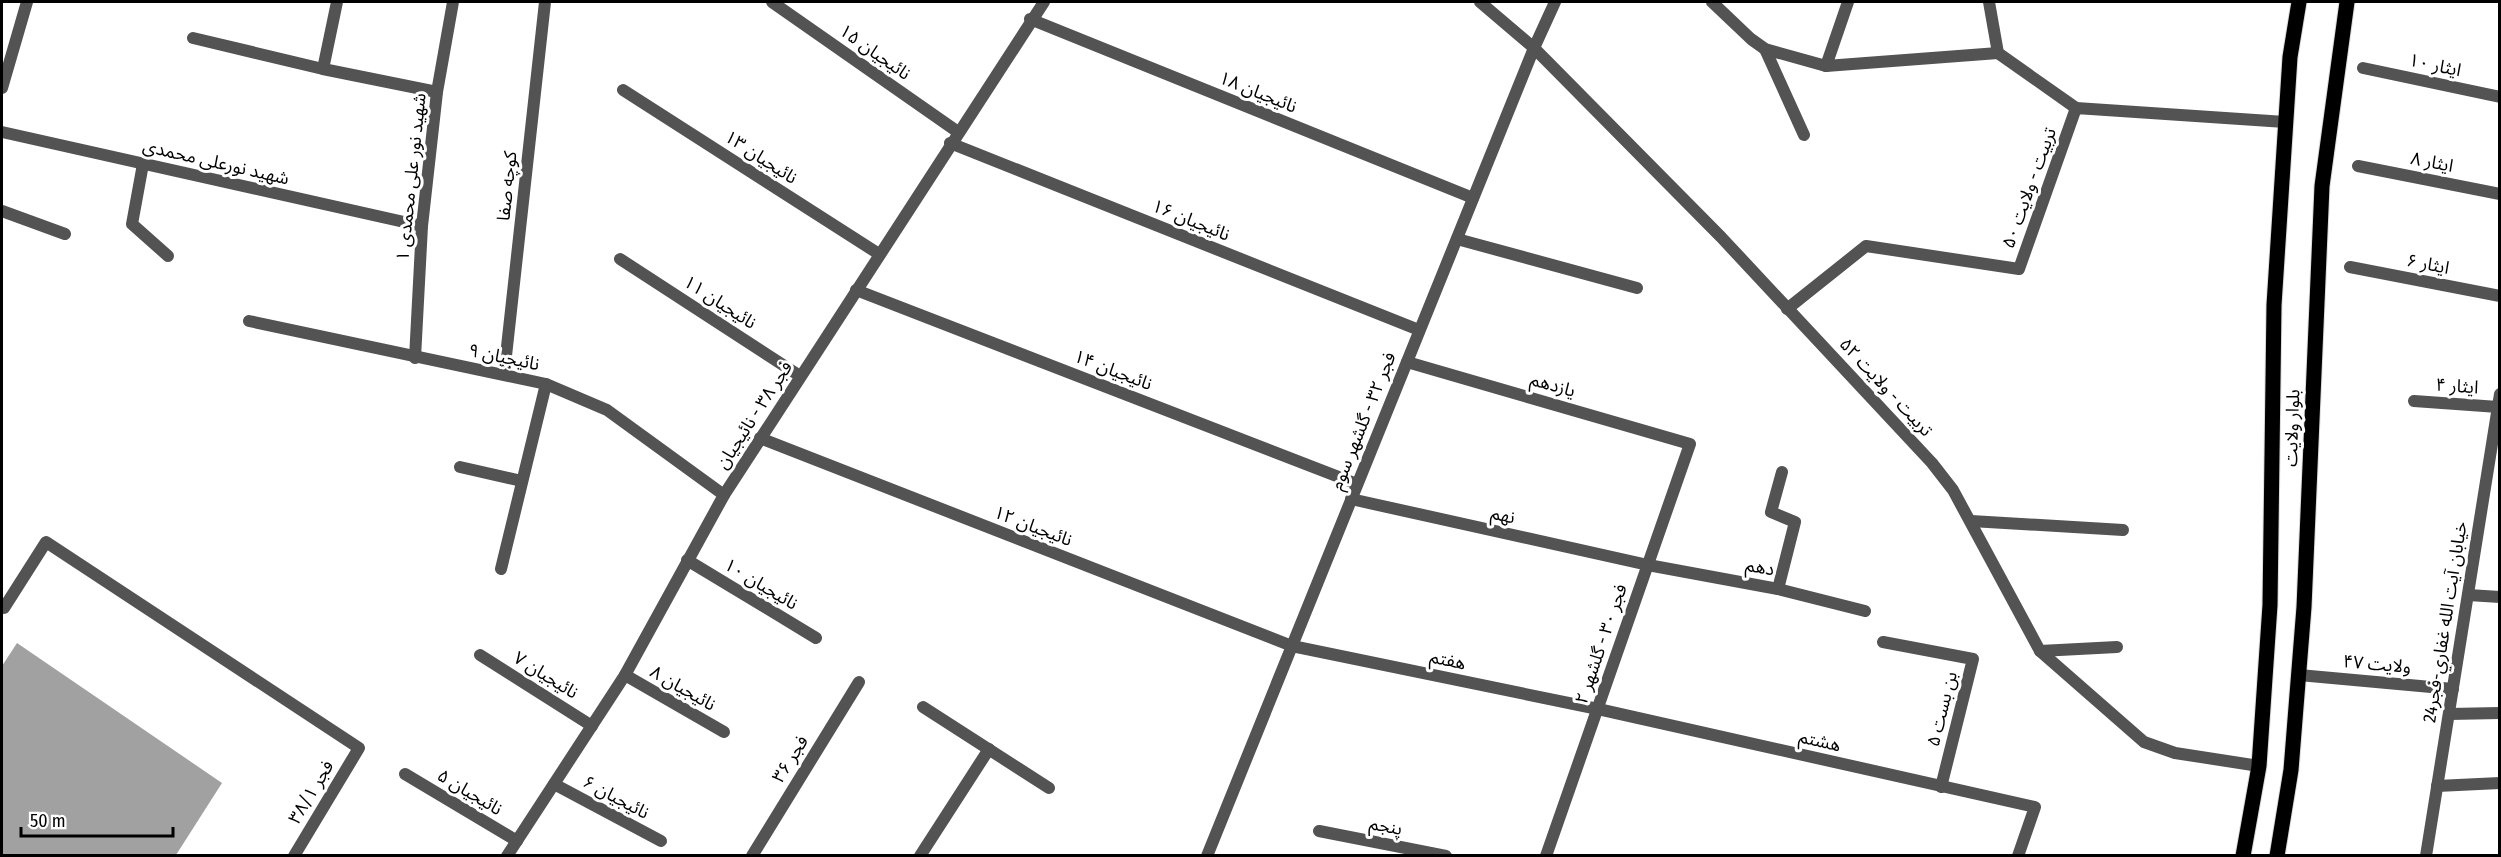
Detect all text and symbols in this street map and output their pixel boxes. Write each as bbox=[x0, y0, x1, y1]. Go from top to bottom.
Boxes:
street label: نائیجیان ۱۵ bbox=[835, 19, 915, 85]
street label: ایثار ۱۰ bbox=[2407, 49, 2463, 81]
street label: نائیجیان ۱۸ bbox=[1216, 66, 1300, 118]
street label: شهید نور علی محمدی ۱ bbox=[391, 92, 431, 262]
street label: نائیجیان ۱۳ bbox=[721, 125, 801, 189]
street label: تربیت - ولایت ۵۰ bbox=[1997, 125, 2061, 251]
street label: شهید نورعلی محمدی bbox=[141, 134, 291, 190]
street label: ایثار ۸ bbox=[2409, 147, 2455, 177]
street label: کوچه صفا bbox=[492, 150, 522, 222]
street label: نائیجیان ۱۶ bbox=[1149, 194, 1233, 246]
street label: ایثار ۶ bbox=[2405, 249, 2451, 279]
street label: نائیجیان ۱۱ bbox=[680, 270, 760, 334]
street label: تربیت - ولایت ۵۲ bbox=[1835, 333, 1937, 441]
street label: نائیجیان ۹ bbox=[467, 339, 541, 375]
street label: نائیجیان ۱۴ bbox=[1071, 345, 1155, 395]
street label: فجر ۳۲ - گلشهر سوم bbox=[1325, 349, 1403, 494]
street label: فجر ۳۸ - نائیجیان bbox=[711, 357, 797, 473]
street label: یازدهم bbox=[1527, 368, 1578, 404]
street label: ایثار ۴ bbox=[2435, 374, 2479, 398]
street label: بلوار ولایت bbox=[2280, 389, 2304, 467]
street label: نائیجیان ۱۲ bbox=[991, 501, 1075, 551]
street label: نهم bbox=[1488, 502, 1517, 530]
street label: خيابان آيت الله غفاري-فجر24 bbox=[2418, 520, 2474, 724]
street label: نائیجیان ۱۰ bbox=[720, 553, 802, 615]
street label: دهم bbox=[1743, 554, 1776, 582]
street label: فجر ۳۰ - گلشهر ۲ bbox=[1570, 581, 1632, 707]
street label: هفتم bbox=[1428, 645, 1468, 676]
street label: نائیجیان ۷ bbox=[510, 647, 582, 703]
street label: ولایت ۴۷ bbox=[2342, 650, 2412, 678]
street label: نائیجیان ۸ bbox=[646, 660, 720, 716]
street label: بن بست ۵ bbox=[1922, 669, 1962, 749]
street label: هشتم bbox=[1796, 726, 1843, 758]
street label: فجر ۳۶ bbox=[767, 731, 813, 787]
street label: فجر ۳۸/۱ bbox=[283, 756, 339, 828]
street label: نائیجیان ۵ bbox=[434, 764, 506, 820]
street label: نائیجیان ۶ bbox=[579, 770, 653, 824]
scale bar bbox=[21, 800, 172, 838]
text: 50 m bbox=[30, 810, 66, 832]
street label: پنجم bbox=[1367, 812, 1404, 842]

